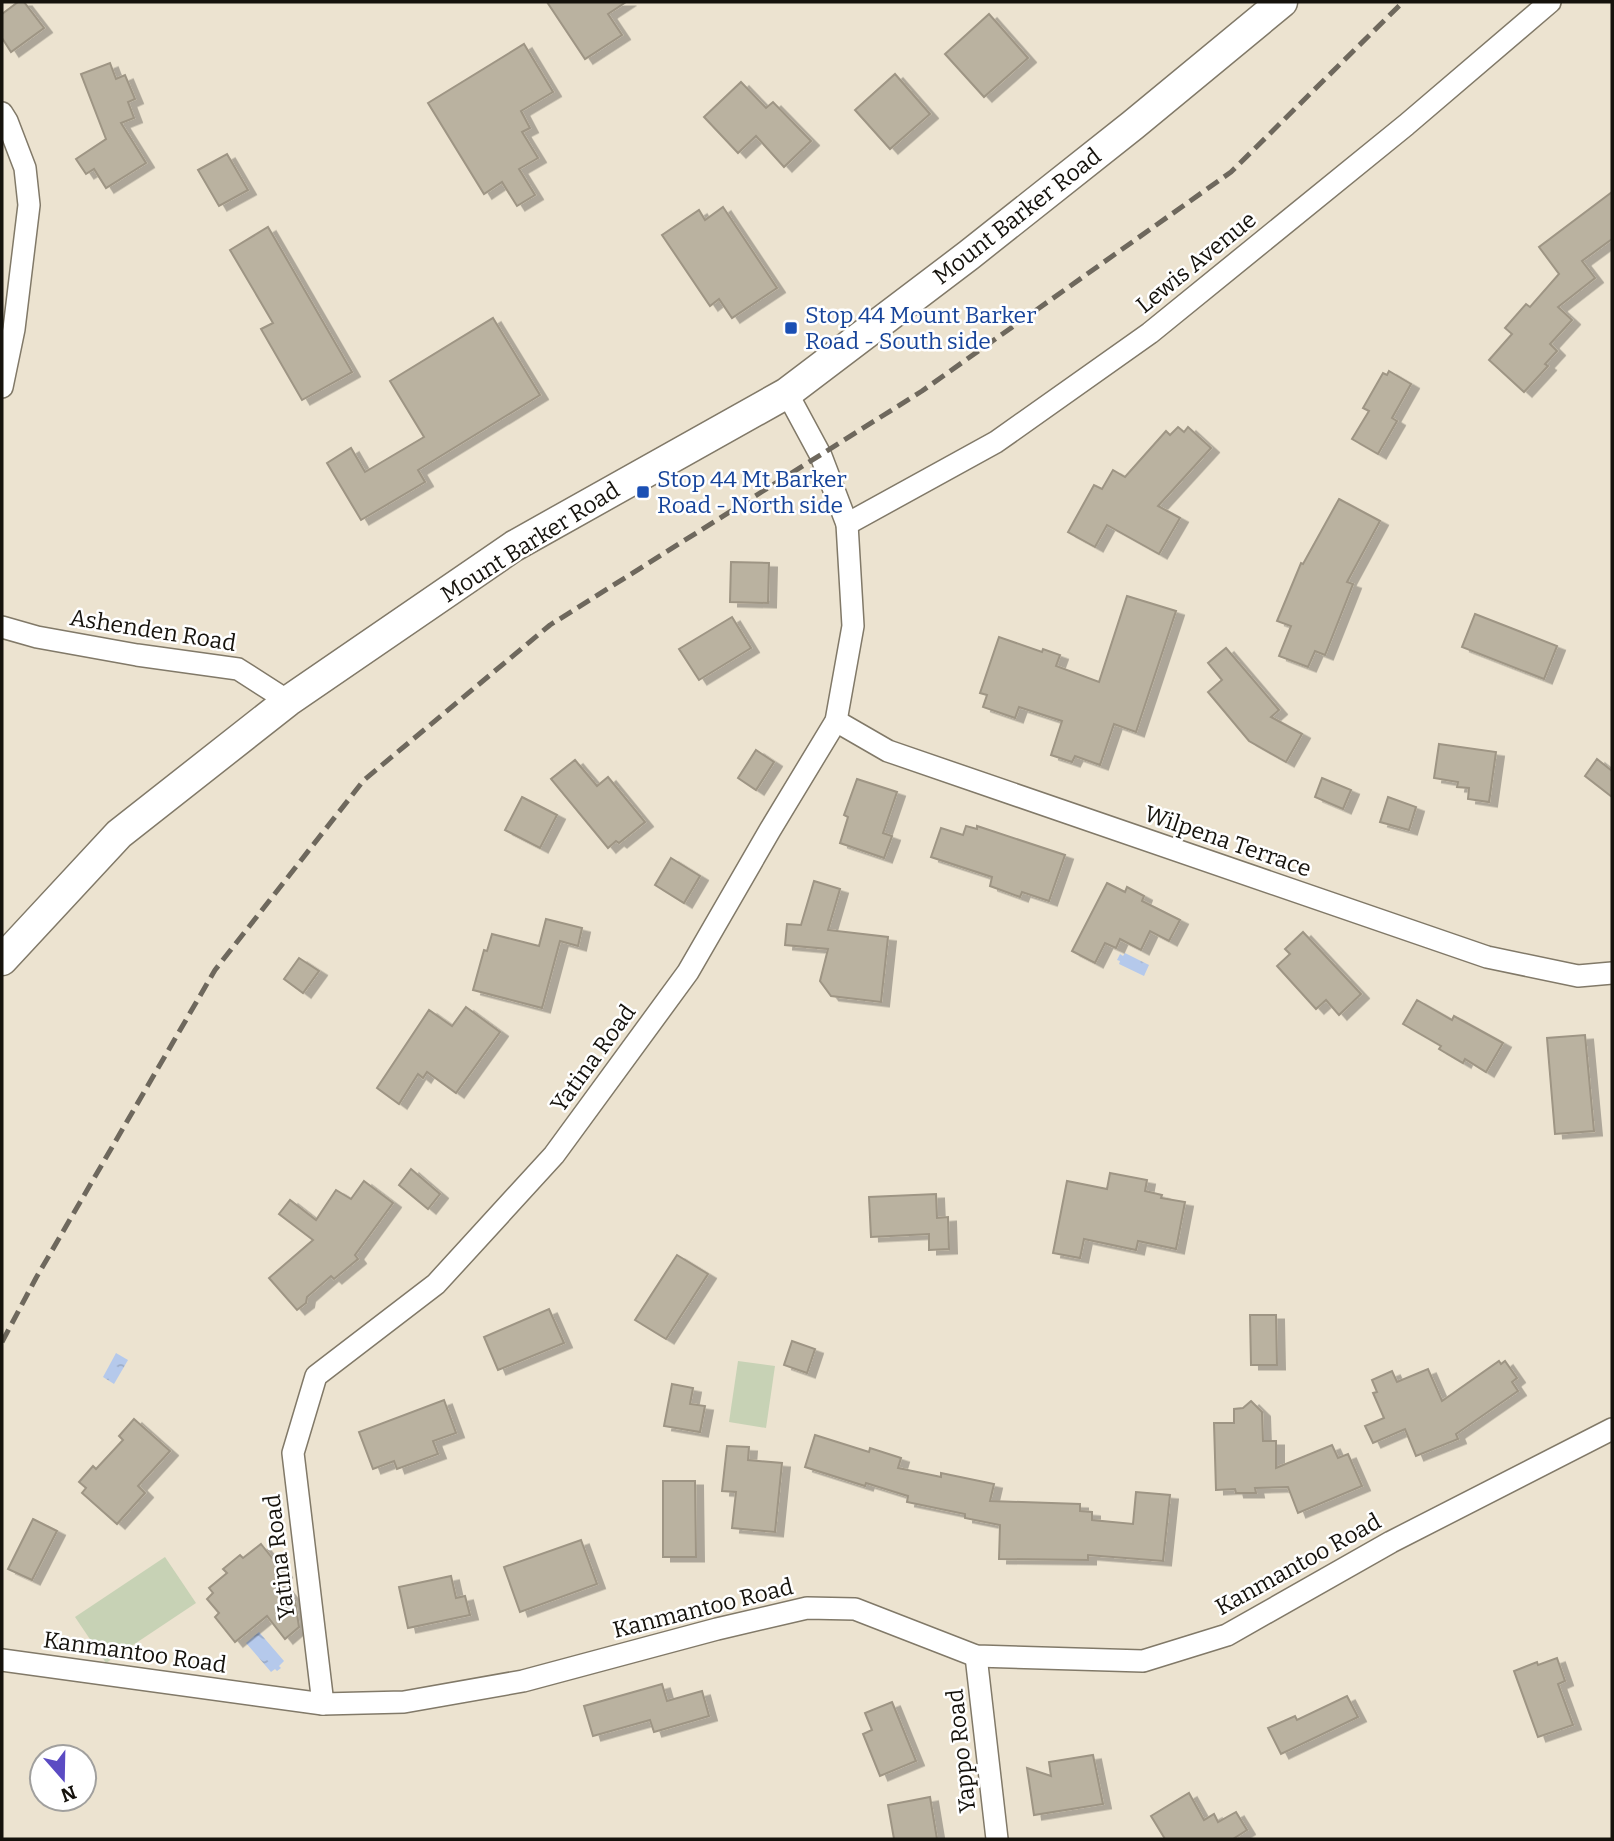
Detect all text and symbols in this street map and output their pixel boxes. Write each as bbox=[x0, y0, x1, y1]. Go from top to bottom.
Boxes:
street label: Mount Barker Road bbox=[927, 142, 1107, 290]
street label: Lewis Avenue bbox=[1130, 205, 1262, 319]
place label: Stop 44 Mount Barker Road - South side bbox=[805, 301, 1036, 355]
marker: Stop 44 Mount Barker Road - South side bbox=[783, 320, 799, 336]
place label: Stop 44 Mt Barker Road - North side bbox=[657, 465, 847, 519]
street label: Mount Barker Road bbox=[435, 476, 625, 608]
marker: Stop 44 Mt Barker Road - North side bbox=[635, 484, 651, 500]
street label: Ashenden Road bbox=[68, 603, 238, 657]
street label: Wilpena Terrace bbox=[1141, 799, 1315, 883]
street label: Yatina Road bbox=[545, 998, 642, 1117]
street label: Yatina Road bbox=[257, 1492, 301, 1621]
street label: Kanmantoo Road bbox=[1210, 1507, 1386, 1621]
street label: Kanmantoo Road bbox=[610, 1572, 796, 1644]
street label: Kanmantoo Road bbox=[42, 1625, 229, 1679]
street label: Yappo Road bbox=[941, 1687, 981, 1814]
north arrow bbox=[28, 1743, 98, 1813]
text: N bbox=[58, 1780, 79, 1807]

